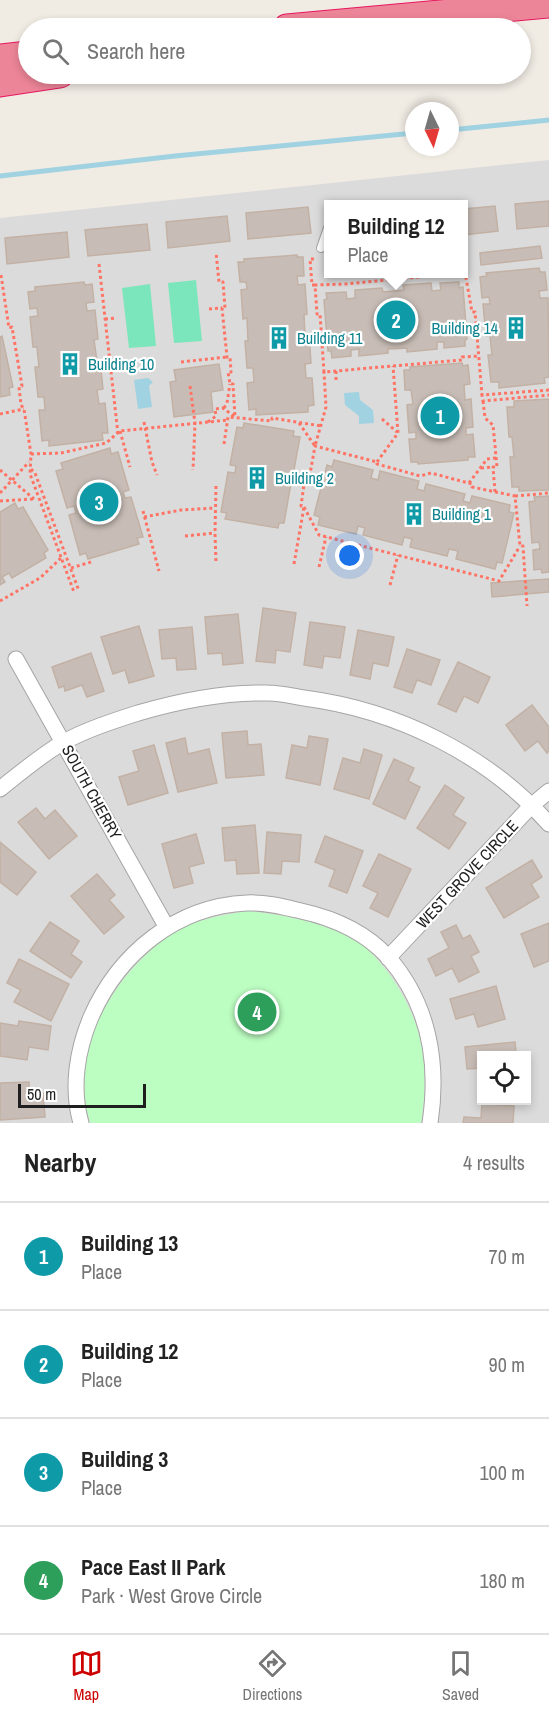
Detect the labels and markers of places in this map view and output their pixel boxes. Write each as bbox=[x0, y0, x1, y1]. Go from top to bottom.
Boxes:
pin: 2 bbox=[376, 298, 416, 342]
building icon: Building 14 bbox=[503, 315, 529, 341]
place label: Building 14 bbox=[432, 317, 498, 339]
building icon: Building 11 bbox=[266, 325, 292, 351]
place label: Building 11 bbox=[297, 327, 363, 349]
building icon: Building 10 bbox=[57, 351, 83, 377]
place label: Building 10 bbox=[88, 353, 154, 375]
pin: 1 bbox=[420, 394, 460, 438]
building icon: Building 2 bbox=[244, 465, 270, 491]
place label: Building 2 bbox=[275, 467, 334, 489]
pin: 3 bbox=[80, 480, 118, 524]
building icon: Building 1 bbox=[401, 501, 427, 527]
place label: Building 1 bbox=[432, 503, 492, 525]
pin: 4 bbox=[238, 990, 276, 1034]

